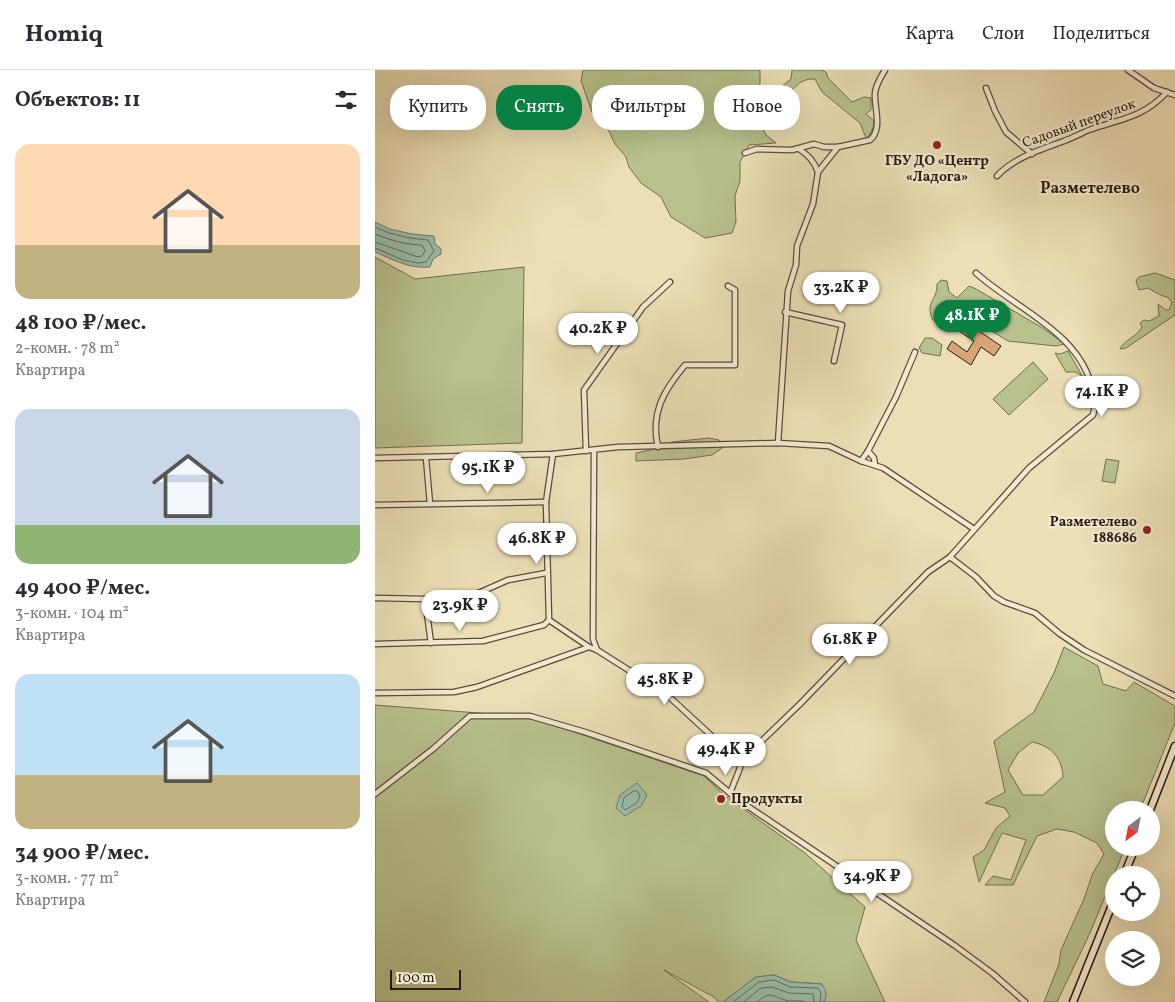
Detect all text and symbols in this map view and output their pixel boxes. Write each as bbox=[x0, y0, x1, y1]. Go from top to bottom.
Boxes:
text: Homiq bbox=[25, 18, 103, 52]
text: Карта bbox=[906, 22, 954, 47]
text: Слои bbox=[982, 22, 1024, 47]
text: Поделиться bbox=[1052, 22, 1150, 47]
chip: Купить bbox=[390, 85, 486, 130]
chip: Снять bbox=[496, 85, 582, 130]
chip: Фильтры bbox=[592, 85, 704, 130]
chip: Новое bbox=[714, 85, 800, 130]
text: Объектов: 11 bbox=[15, 86, 141, 115]
icon: filters bbox=[332, 86, 360, 114]
street label: Садовый переулок bbox=[1020, 95, 1139, 153]
marker: ГБУ ДО «Центр «Ладога» bbox=[931, 139, 943, 151]
place label: ГБУ ДО «Центр «Ладога» bbox=[885, 152, 989, 187]
icon: home bbox=[143, 176, 233, 266]
district label: Разметелево bbox=[1040, 178, 1140, 200]
pin: 33.2K ₽ bbox=[795, 272, 887, 314]
text: 33.2K ₽ bbox=[814, 277, 868, 299]
pin: 48.1K ₽ bbox=[926, 300, 1018, 342]
text: 48.1K ₽ bbox=[945, 305, 999, 327]
text: 48 100 ₽/мес. bbox=[15, 309, 147, 338]
pin: 40.2K ₽ bbox=[552, 312, 644, 355]
text: 40.2K ₽ bbox=[569, 318, 627, 340]
text: 2-комн. · 78 m² bbox=[15, 338, 120, 360]
text: Квартира bbox=[15, 360, 85, 382]
pin: 74.1K ₽ bbox=[1056, 376, 1148, 418]
text: 74.1K ₽ bbox=[1076, 381, 1128, 403]
icon: home bbox=[143, 441, 233, 531]
pin: 95.1K ₽ bbox=[442, 452, 534, 494]
text: 95.1K ₽ bbox=[461, 457, 515, 479]
place label: Разметелево 188686 bbox=[1050, 513, 1137, 548]
pin: 46.8K ₽ bbox=[491, 522, 583, 565]
marker: Разметелево 188686 bbox=[1141, 524, 1153, 536]
text: 46.8K ₽ bbox=[508, 528, 566, 550]
text: 49 400 ₽/мес. bbox=[15, 574, 150, 603]
pin: 23.9K ₽ bbox=[414, 590, 506, 632]
text: 23.9K ₽ bbox=[432, 595, 488, 617]
text: 3-комн. · 104 m² bbox=[15, 603, 129, 625]
pin: 61.8K ₽ bbox=[804, 624, 896, 666]
text: Квартира bbox=[15, 625, 85, 647]
text: 61.8K ₽ bbox=[823, 629, 877, 651]
pin: 45.8K ₽ bbox=[619, 664, 711, 706]
text: 45.8K ₽ bbox=[637, 669, 693, 691]
icon: home bbox=[143, 706, 233, 796]
pin: 49.4K ₽ bbox=[680, 734, 772, 776]
text: 49.4K ₽ bbox=[697, 739, 755, 761]
place label: Продукты bbox=[731, 790, 803, 809]
marker: Продукты bbox=[715, 793, 727, 805]
north arrow bbox=[1105, 801, 1160, 856]
map controls bbox=[1105, 801, 1160, 986]
text: 34 900 ₽/мес. bbox=[15, 839, 149, 868]
pin: 34.9K ₽ bbox=[826, 860, 918, 903]
text: 34.9K ₽ bbox=[844, 866, 901, 888]
button: locate bbox=[1105, 866, 1160, 921]
text: 3-комн. · 77 m² bbox=[15, 868, 119, 890]
text: Квартира bbox=[15, 890, 85, 912]
button: layers bbox=[1105, 931, 1160, 986]
scale bar bbox=[390, 967, 461, 990]
text: 100 m bbox=[397, 969, 435, 988]

